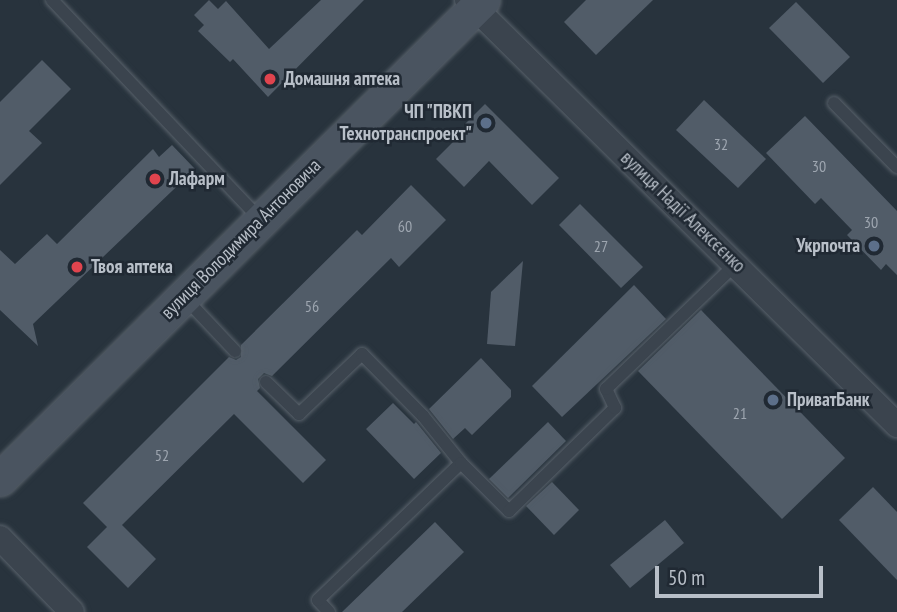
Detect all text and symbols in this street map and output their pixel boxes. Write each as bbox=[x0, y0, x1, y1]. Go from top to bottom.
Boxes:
place label: Домашня аптека bbox=[284, 68, 400, 90]
marker: Домашня аптека bbox=[262, 71, 278, 87]
place label: ЧП "ПВКП Технотранспроект" bbox=[339, 101, 472, 145]
marker: ЧП "ПВКП Технотранспроект" bbox=[478, 115, 494, 131]
house number: 32 bbox=[714, 134, 728, 154]
street label: вулиця Надії Алексєєнко bbox=[616, 146, 750, 278]
street label: вулиця Володимира Антоновича bbox=[156, 154, 326, 324]
house number: 30 bbox=[812, 156, 826, 176]
place label: Лафарм bbox=[169, 168, 225, 190]
marker: Лафарм bbox=[147, 171, 163, 187]
house number: 30 bbox=[864, 212, 878, 232]
house number: 60 bbox=[398, 216, 412, 236]
place label: Укрпочта bbox=[796, 235, 860, 257]
house number: 27 bbox=[594, 236, 608, 256]
marker: Укрпочта bbox=[866, 238, 882, 254]
place label: Твоя аптека bbox=[91, 256, 173, 278]
marker: Твоя аптека bbox=[69, 259, 85, 275]
house number: 56 bbox=[305, 296, 319, 316]
place label: ПриватБанк bbox=[787, 389, 869, 411]
marker: ПриватБанк bbox=[765, 392, 781, 408]
house number: 21 bbox=[733, 403, 747, 423]
house number: 52 bbox=[155, 445, 169, 465]
scale bar bbox=[659, 552, 827, 596]
text: 50 m bbox=[668, 564, 705, 591]

